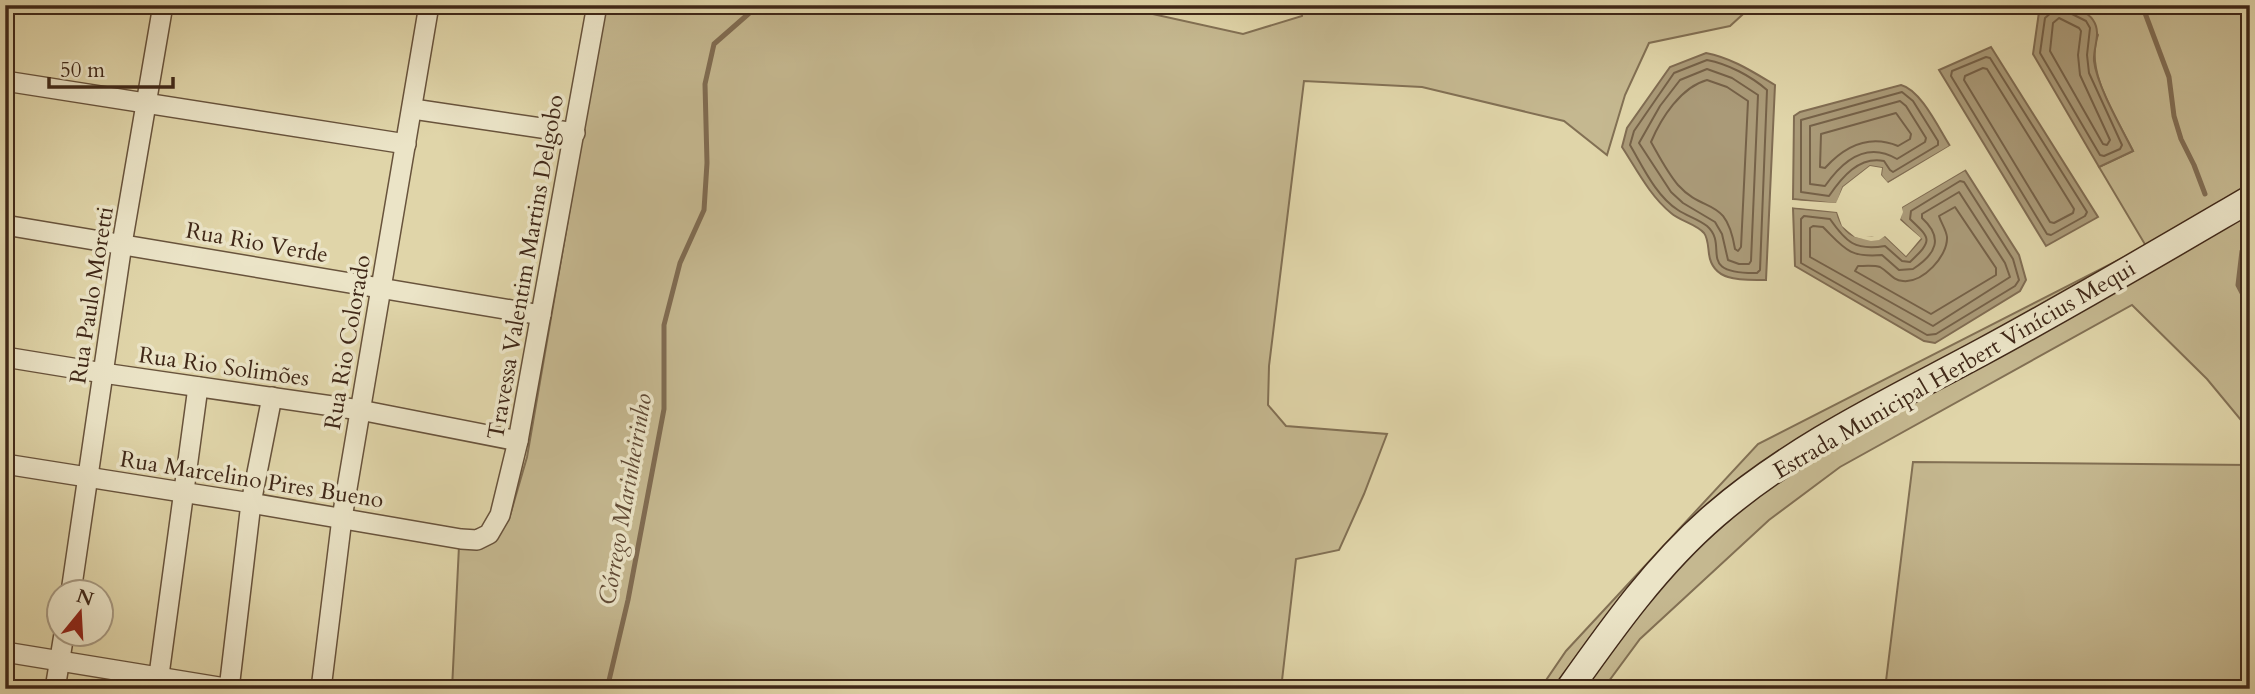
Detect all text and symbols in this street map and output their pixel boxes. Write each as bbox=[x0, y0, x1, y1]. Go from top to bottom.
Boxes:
scale bar bbox=[49, 46, 173, 90]
text: 50 m bbox=[60, 56, 105, 85]
street label: Travessa Valentim Martins Delgobo bbox=[480, 92, 571, 442]
street label: Rua Paulo Moretti bbox=[62, 204, 121, 386]
street label: Rua Rio Verde bbox=[183, 215, 331, 270]
street label: Rua Rio Colorado bbox=[317, 252, 378, 432]
street label: Estrada Municipal Herbert Vinícius Mequi bbox=[1767, 253, 2141, 486]
street label: Rua Rio Solimões bbox=[137, 339, 311, 394]
water label: Córrego Marinheirinho bbox=[591, 391, 660, 607]
street label: Rua Marcelino Pires Bueno bbox=[118, 443, 386, 516]
north arrow bbox=[46, 578, 116, 648]
text: N bbox=[73, 583, 97, 613]

